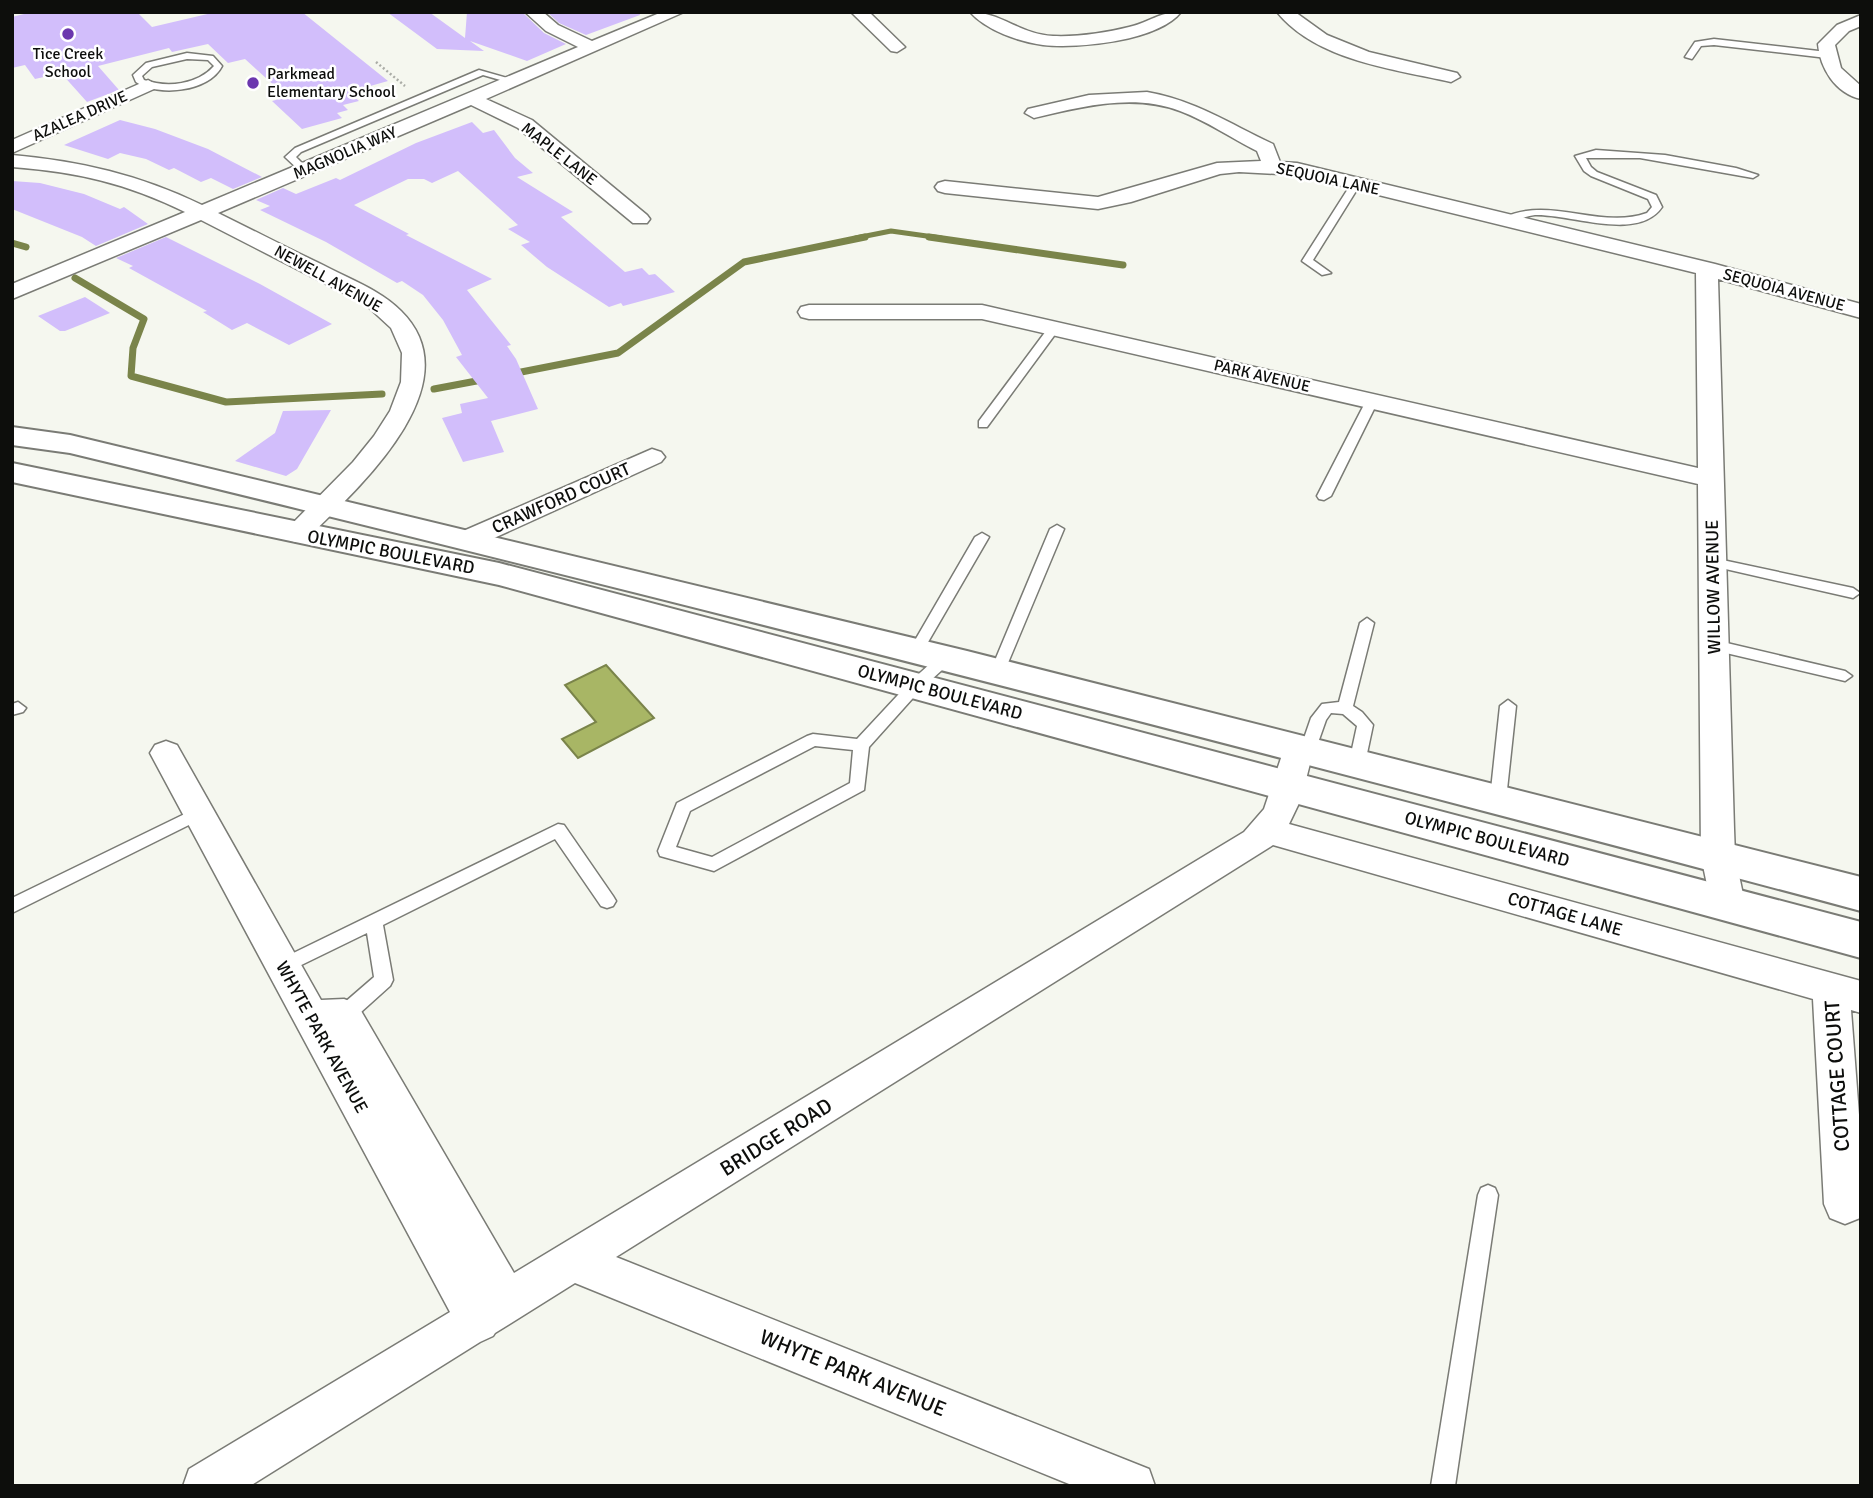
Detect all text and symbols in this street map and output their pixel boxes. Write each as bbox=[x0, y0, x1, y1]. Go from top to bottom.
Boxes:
marker: Tice Creek School bbox=[60, 26, 76, 42]
place label: Tice Creek School bbox=[33, 44, 103, 82]
place label: Parkmead Elementary School bbox=[267, 64, 396, 102]
marker: Parkmead Elementary School bbox=[245, 75, 261, 91]
street label: AZALEA DRIVE bbox=[29, 86, 131, 146]
street label: MAPLE LANE bbox=[517, 118, 601, 190]
street label: MAGNOLIA WAY bbox=[290, 122, 400, 184]
street label: SEQUOIA LANE bbox=[1274, 158, 1382, 200]
street label: NEWELL AVENUE bbox=[271, 241, 385, 317]
street label: SEQUOIA AVENUE bbox=[1721, 264, 1847, 316]
street label: PARK AVENUE bbox=[1212, 355, 1312, 397]
street label: CRAWFORD COURT bbox=[488, 458, 634, 538]
street label: WILLOW AVENUE bbox=[1701, 519, 1725, 655]
street label: OLYMPIC BOULEVARD bbox=[306, 525, 476, 579]
street label: OLYMPIC BOULEVARD bbox=[855, 659, 1025, 725]
street label: OLYMPIC BOULEVARD bbox=[1402, 806, 1572, 872]
street label: COTTAGE LANE bbox=[1505, 887, 1625, 941]
street label: WHYTE PARK AVENUE bbox=[271, 957, 373, 1117]
street label: COTTAGE COURT bbox=[1819, 999, 1855, 1152]
street label: BRIDGE ROAD bbox=[715, 1092, 837, 1182]
street label: WHYTE PARK AVENUE bbox=[756, 1324, 950, 1422]

